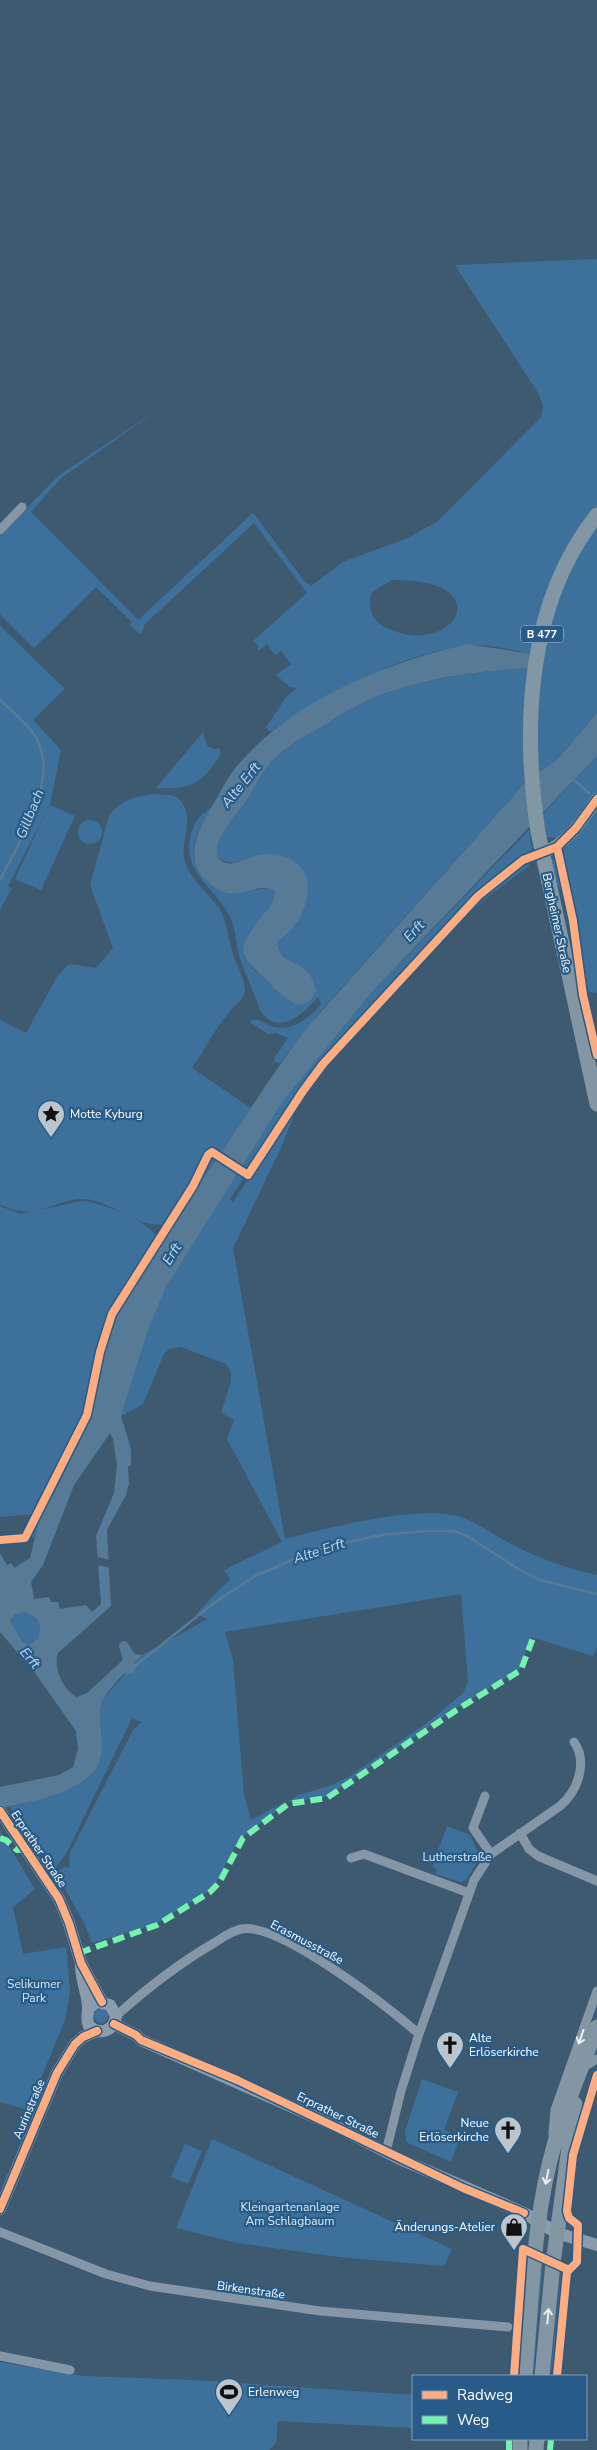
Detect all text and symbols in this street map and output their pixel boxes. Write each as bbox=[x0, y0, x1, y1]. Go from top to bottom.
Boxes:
road number: B 477 bbox=[521, 626, 563, 642]
water label: Alte Erft bbox=[216, 758, 266, 812]
water label: Gillbach bbox=[12, 786, 49, 842]
street label: Bergheimer Straße bbox=[539, 872, 575, 974]
water label: Erft bbox=[399, 915, 429, 946]
place icon: Motte Kyburg bbox=[36, 1099, 66, 1138]
place label: Motte Kyburg bbox=[70, 1106, 143, 1122]
water label: Erft bbox=[158, 1238, 187, 1269]
water label: Alte Erft bbox=[290, 1533, 348, 1569]
water label: Erft bbox=[15, 1643, 45, 1674]
street label: Erprather Straße bbox=[7, 1807, 71, 1891]
park label: Lutherstraße bbox=[422, 1849, 492, 1865]
street label: Erasmusstraße bbox=[268, 1916, 346, 1968]
park label: Selikumer Park bbox=[7, 1976, 62, 2006]
one-way arrow bbox=[576, 2029, 585, 2045]
church icon: Alte Erlöserkirche bbox=[435, 2030, 465, 2069]
place label: Alte Erlöserkirche bbox=[469, 2030, 539, 2060]
street label: Aurinstraße bbox=[9, 2077, 49, 2141]
street label: Erprather Straße bbox=[294, 2088, 382, 2142]
place label: Neue Erlöserkirche bbox=[419, 2115, 489, 2145]
church icon: Neue Erlöserkirche bbox=[493, 2115, 523, 2154]
one-way arrow bbox=[542, 2168, 551, 2184]
park label: Kleingartenanlage Am Schlagbaum bbox=[241, 2199, 339, 2229]
shop icon: Änderungs-Atelier bbox=[499, 2212, 529, 2251]
place label: Änderungs-Atelier bbox=[394, 2219, 496, 2235]
street label: Birkenstraße bbox=[216, 2277, 286, 2303]
one-way arrow bbox=[543, 2308, 553, 2324]
legend bbox=[412, 2375, 587, 2440]
sports icon: Erlenweg bbox=[214, 2377, 244, 2416]
place label: Erlenweg bbox=[248, 2384, 299, 2400]
text: Radweg bbox=[457, 2385, 513, 2405]
text: Weg bbox=[457, 2410, 489, 2430]

